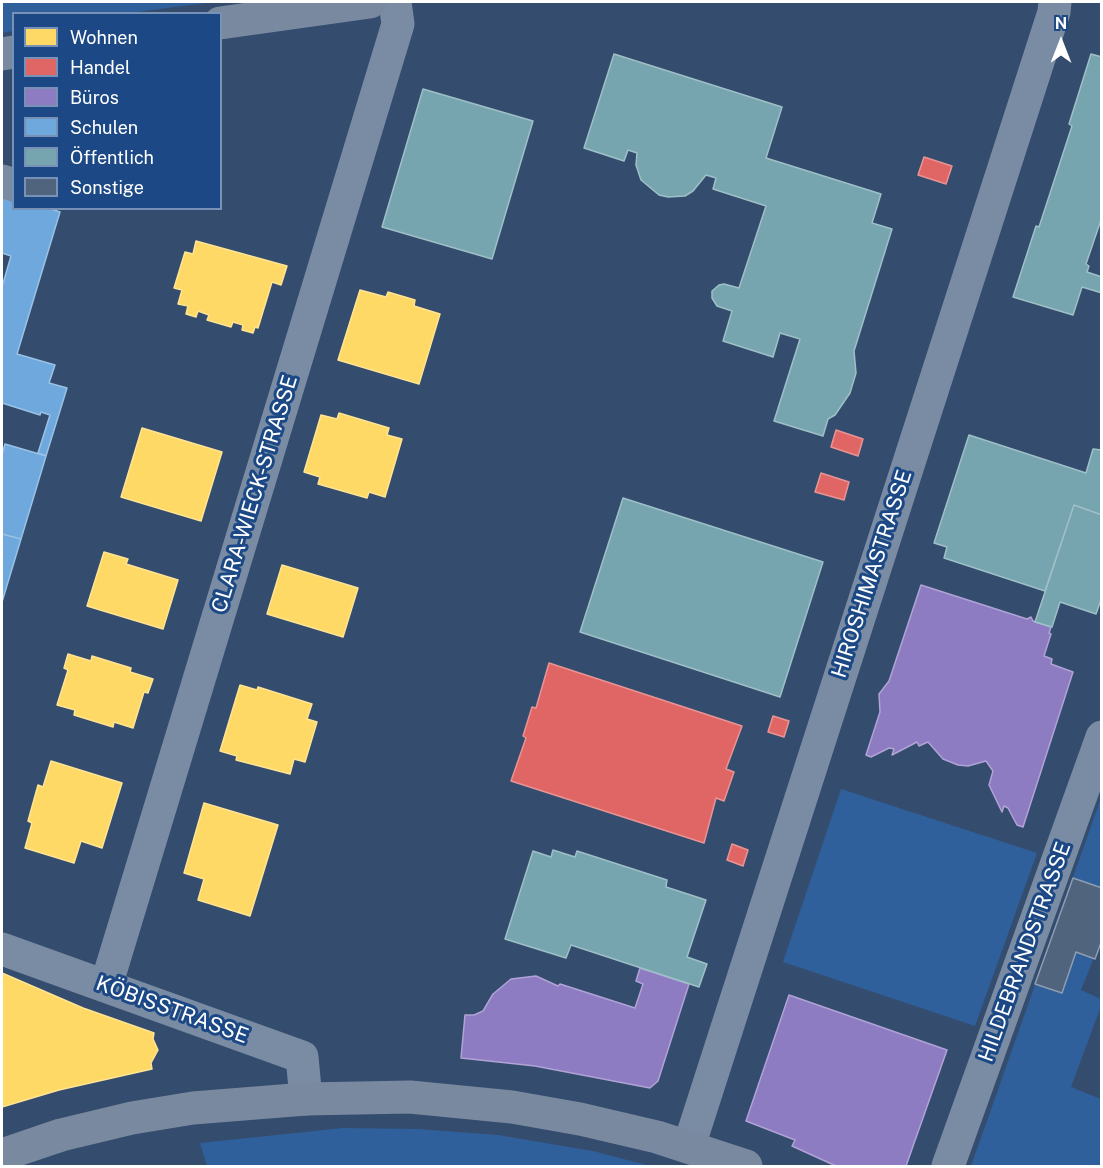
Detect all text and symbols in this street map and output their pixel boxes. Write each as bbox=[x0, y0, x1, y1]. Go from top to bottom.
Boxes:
legend bbox=[12, 12, 222, 210]
north arrow bbox=[1031, 12, 1091, 72]
text: N bbox=[1055, 14, 1067, 33]
text: Wohnen bbox=[70, 27, 138, 48]
text: Handel bbox=[70, 57, 130, 78]
text: Büros bbox=[70, 87, 119, 108]
text: Schulen bbox=[70, 117, 138, 138]
text: Öffentlich bbox=[70, 147, 154, 168]
text: Sonstige bbox=[70, 177, 144, 198]
street label: CLARA-WIECK-STRASSE bbox=[207, 372, 303, 616]
street label: HIROSHIMASTRASSE bbox=[827, 467, 917, 681]
street label: HILDEBRANDSTRASSE bbox=[974, 839, 1076, 1065]
street label: KÖBISSTRASSE bbox=[92, 971, 252, 1049]

